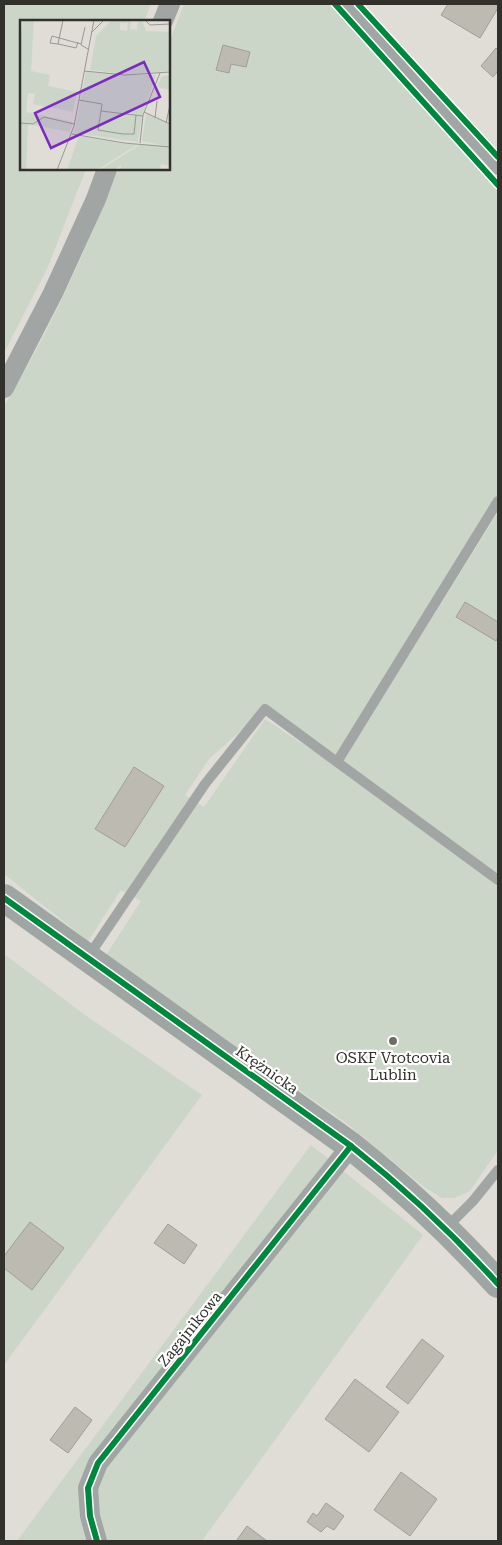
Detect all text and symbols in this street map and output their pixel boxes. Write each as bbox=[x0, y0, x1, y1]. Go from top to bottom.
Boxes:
inset map bbox=[20, 20, 170, 170]
marker: OSKF Vrotcovia Lublin bbox=[387, 1035, 399, 1047]
street label: Krężnicka bbox=[232, 1042, 302, 1098]
place label: OSKF Vrotcovia Lublin bbox=[336, 1049, 450, 1084]
street label: Zagajnikowa bbox=[154, 1288, 226, 1370]

